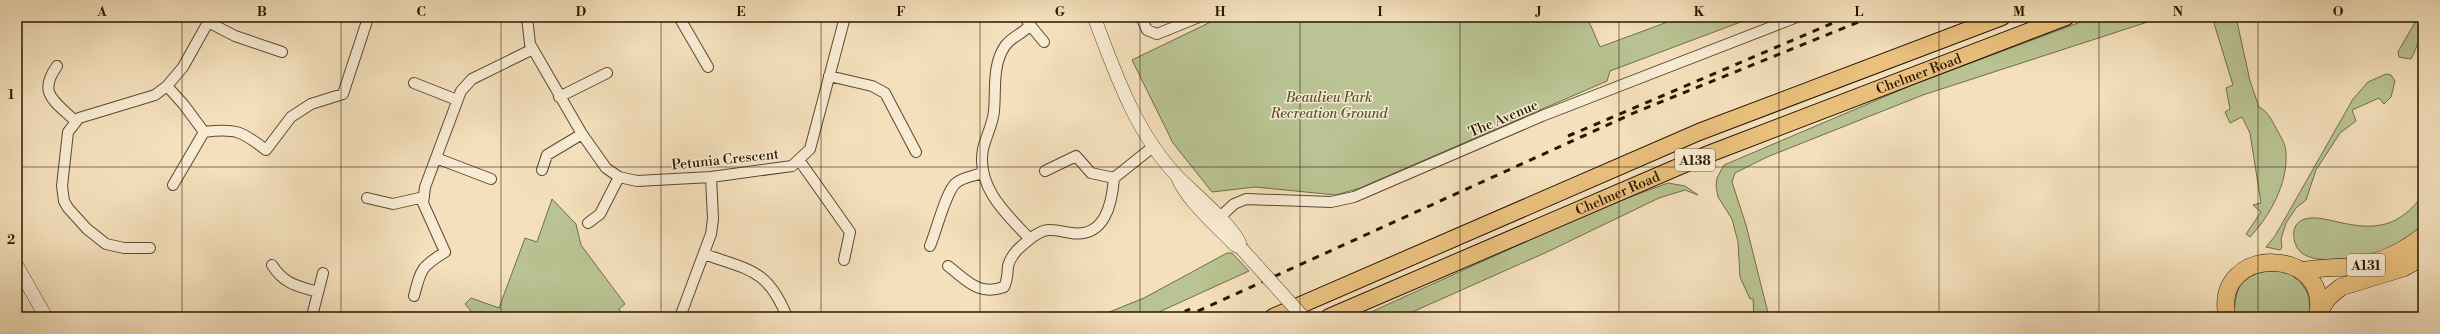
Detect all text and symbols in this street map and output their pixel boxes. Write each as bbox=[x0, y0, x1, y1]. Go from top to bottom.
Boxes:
text: A bbox=[96, 4, 107, 20]
text: B bbox=[257, 4, 267, 20]
text: C bbox=[416, 4, 426, 20]
text: D bbox=[576, 4, 586, 20]
text: E bbox=[736, 4, 746, 20]
text: F bbox=[896, 4, 906, 20]
text: G bbox=[1055, 4, 1066, 20]
text: H bbox=[1215, 4, 1226, 20]
text: I bbox=[1377, 4, 1383, 20]
text: J bbox=[1534, 4, 1542, 20]
text: K bbox=[1694, 4, 1705, 20]
text: L bbox=[1855, 4, 1864, 20]
text: M bbox=[2013, 4, 2025, 20]
text: N bbox=[2173, 4, 2184, 20]
text: O bbox=[2333, 4, 2344, 20]
street label: Chelmer Road bbox=[1874, 50, 1964, 99]
text: 1 bbox=[8, 87, 15, 103]
park label: Beaulieu Park Recreation Ground bbox=[1270, 89, 1389, 123]
street label: The Avenue bbox=[1466, 96, 1541, 142]
street label: Petunia Crescent bbox=[671, 145, 780, 175]
road number: A138 bbox=[1675, 149, 1715, 171]
street label: Chelmer Road bbox=[1573, 168, 1663, 220]
text: 2 bbox=[7, 232, 15, 248]
road number: A131 bbox=[2347, 254, 2385, 276]

